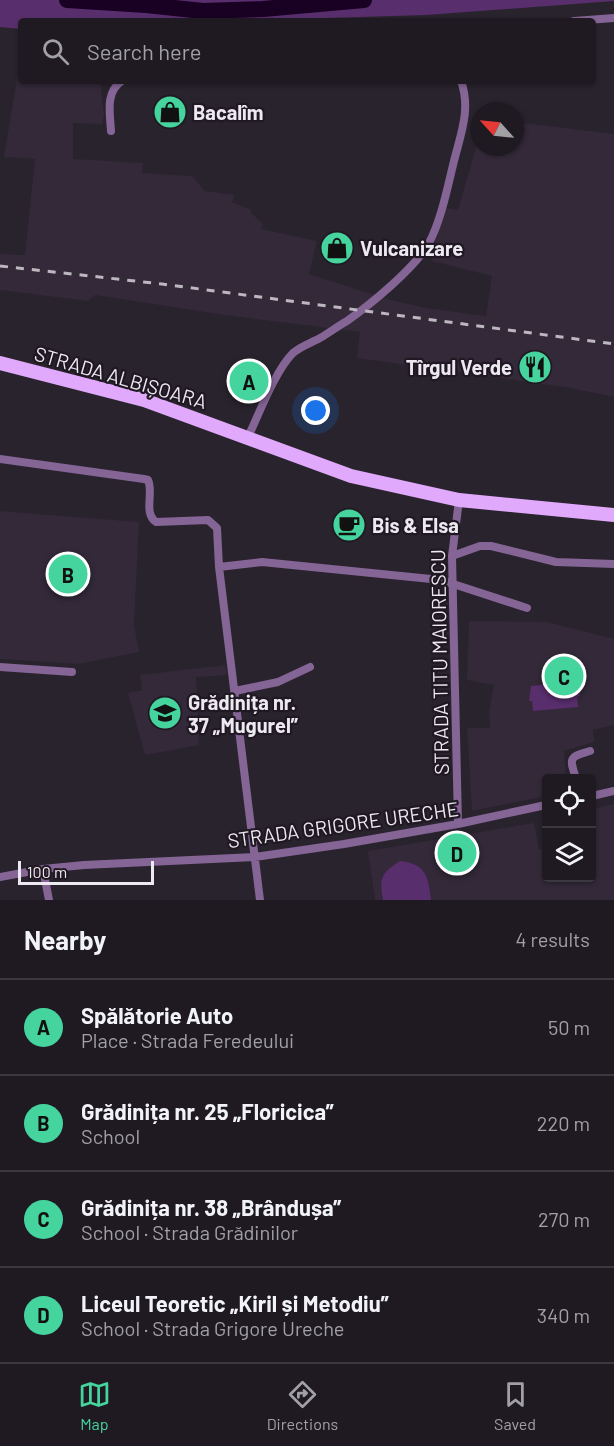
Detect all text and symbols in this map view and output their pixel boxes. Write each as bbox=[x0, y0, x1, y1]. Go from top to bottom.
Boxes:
search box bbox=[18, 18, 596, 84]
icon: search bbox=[39, 35, 72, 68]
text: Search here bbox=[87, 38, 201, 64]
shop icon: Bacalîm bbox=[152, 94, 188, 130]
place label: Bacalîm bbox=[193, 100, 264, 124]
north arrow bbox=[470, 102, 524, 156]
shop icon: Vulcanizare bbox=[319, 230, 355, 266]
place label: Vulcanizare bbox=[360, 236, 463, 260]
street label: STRADA ALBIȘOARA bbox=[32, 341, 210, 413]
restaurant icon: Tîrgul Verde bbox=[517, 349, 553, 385]
place label: Tîrgul Verde bbox=[406, 355, 512, 379]
pin: A bbox=[230, 358, 268, 404]
your location bbox=[301, 396, 330, 425]
cafe icon: Bis & Elsa bbox=[331, 507, 367, 543]
place label: Bis & Elsa bbox=[372, 513, 459, 537]
street label: STRADA TITU MAIORESCU bbox=[425, 549, 453, 775]
pin: B bbox=[48, 552, 88, 596]
pin: C bbox=[544, 654, 584, 698]
place label: Grădinița nr. 37 „Mugurel” bbox=[188, 690, 299, 737]
school or university icon: Grădinița nr. 37 „Mugurel” bbox=[147, 695, 183, 731]
map controls bbox=[542, 774, 596, 882]
button: locate bbox=[542, 774, 596, 828]
street label: STRADA GRIGORE URECHE bbox=[226, 796, 460, 852]
button: layers bbox=[542, 828, 596, 882]
pin: D bbox=[438, 830, 476, 876]
scale bar bbox=[18, 858, 154, 886]
text: 100 m bbox=[27, 862, 67, 881]
text: Nearby bbox=[24, 924, 106, 955]
text: 4 results bbox=[515, 927, 590, 951]
text: Spălătorie Auto bbox=[81, 1002, 233, 1028]
text: A bbox=[37, 1015, 50, 1039]
text: 50 m bbox=[548, 1015, 590, 1039]
text: Place · Strada Feredeului bbox=[81, 1028, 294, 1052]
text: Grădinița nr. 25 „Floricica” bbox=[81, 1098, 334, 1124]
text: B bbox=[37, 1111, 50, 1135]
text: 220 m bbox=[537, 1111, 590, 1135]
text: School bbox=[81, 1124, 140, 1148]
text: Grădinița nr. 38 „Brândușa” bbox=[81, 1194, 341, 1220]
text: C bbox=[37, 1207, 50, 1231]
text: 270 m bbox=[538, 1207, 590, 1231]
text: School · Strada Grădinilor bbox=[81, 1220, 298, 1244]
text: Liceul Teoretic „Kiril și Metodiu” bbox=[81, 1290, 389, 1316]
text: D bbox=[37, 1303, 50, 1327]
text: 340 m bbox=[537, 1303, 590, 1327]
text: School · Strada Grigore Ureche bbox=[81, 1316, 344, 1340]
tab: Map bbox=[78, 1378, 111, 1433]
tab: Directions bbox=[267, 1378, 338, 1433]
tab: Saved bbox=[494, 1378, 536, 1433]

